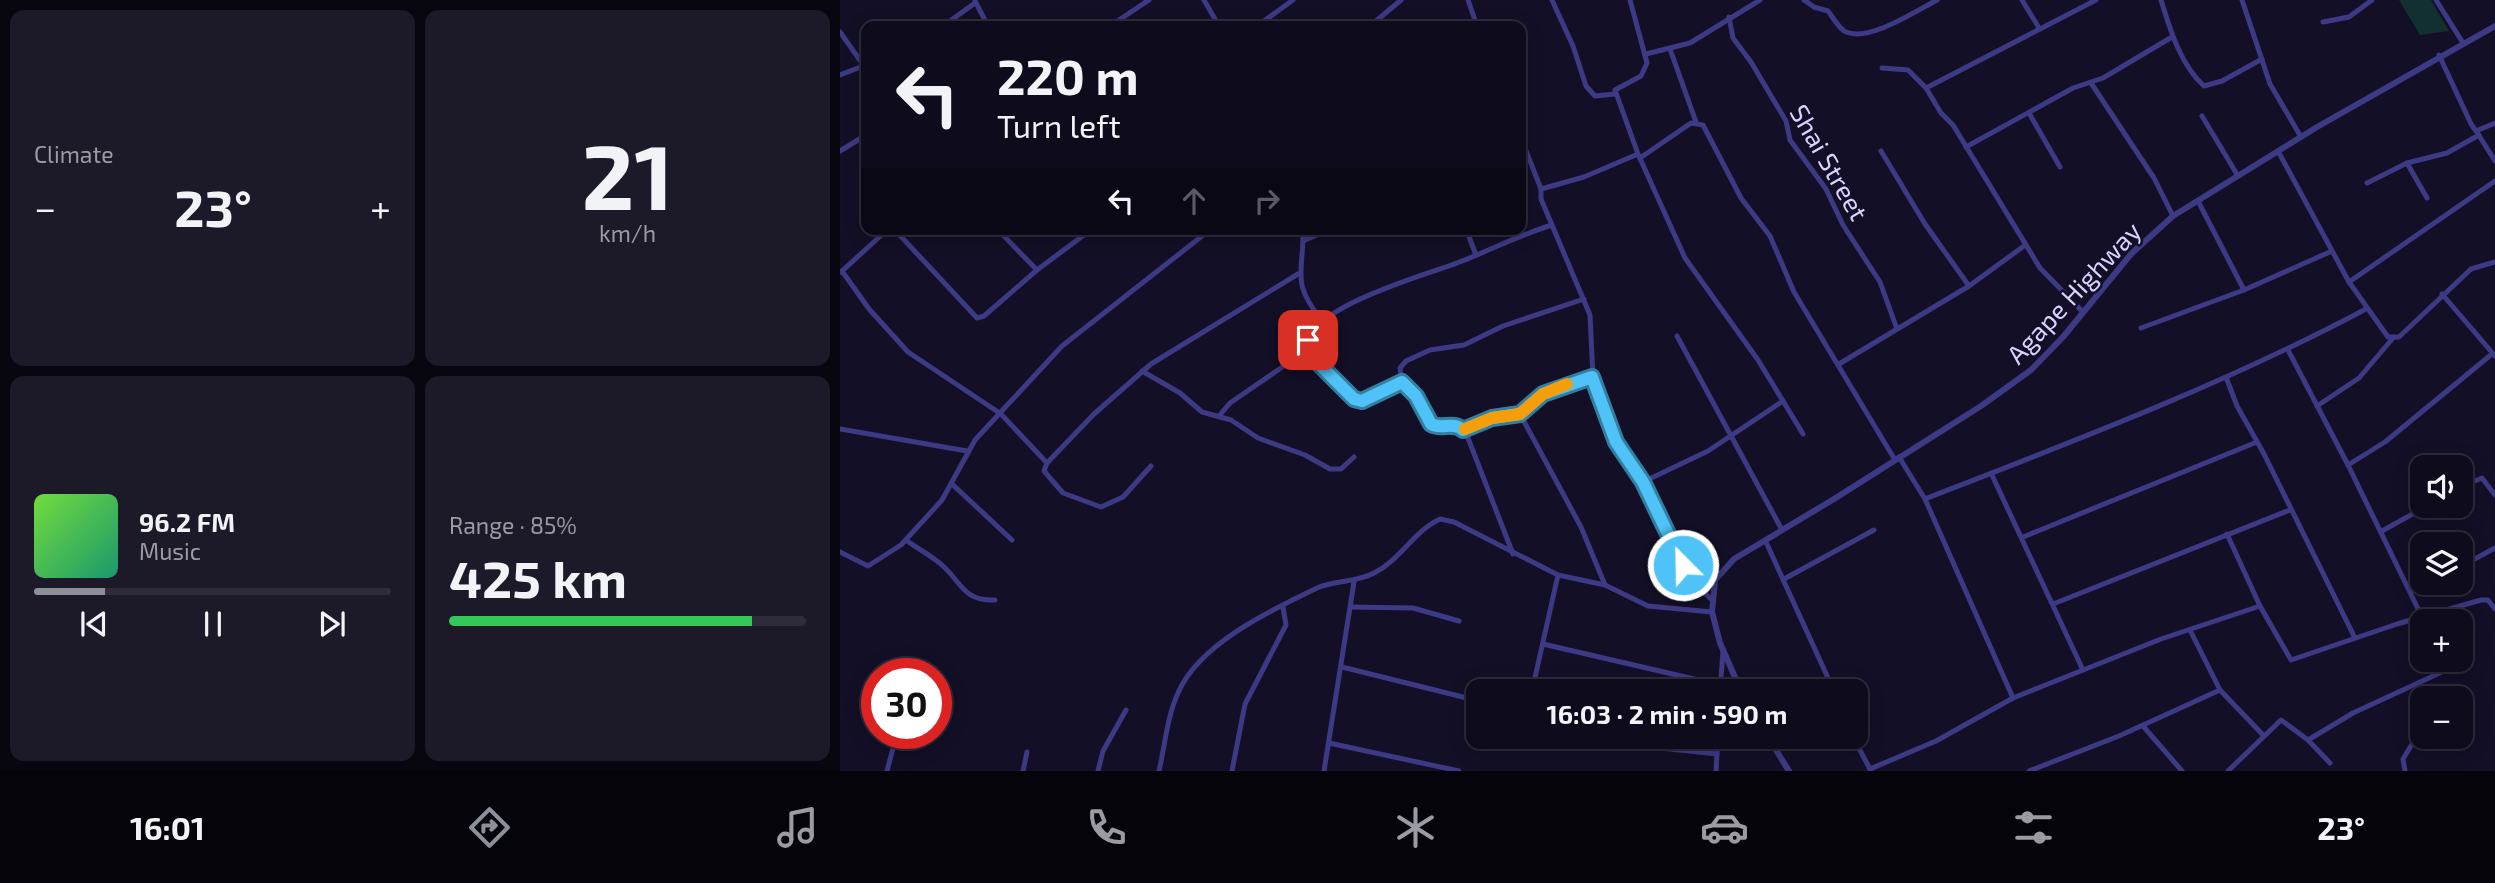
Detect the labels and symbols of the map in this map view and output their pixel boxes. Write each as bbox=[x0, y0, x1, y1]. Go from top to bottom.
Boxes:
street label: Shai Street bbox=[1784, 99, 1876, 225]
street label: Agape Highway bbox=[1999, 215, 2147, 369]
pin bbox=[1278, 310, 1338, 370]
position arrow bbox=[1646, 528, 1720, 602]
speed limit sign: 30 bbox=[861, 658, 952, 749]

